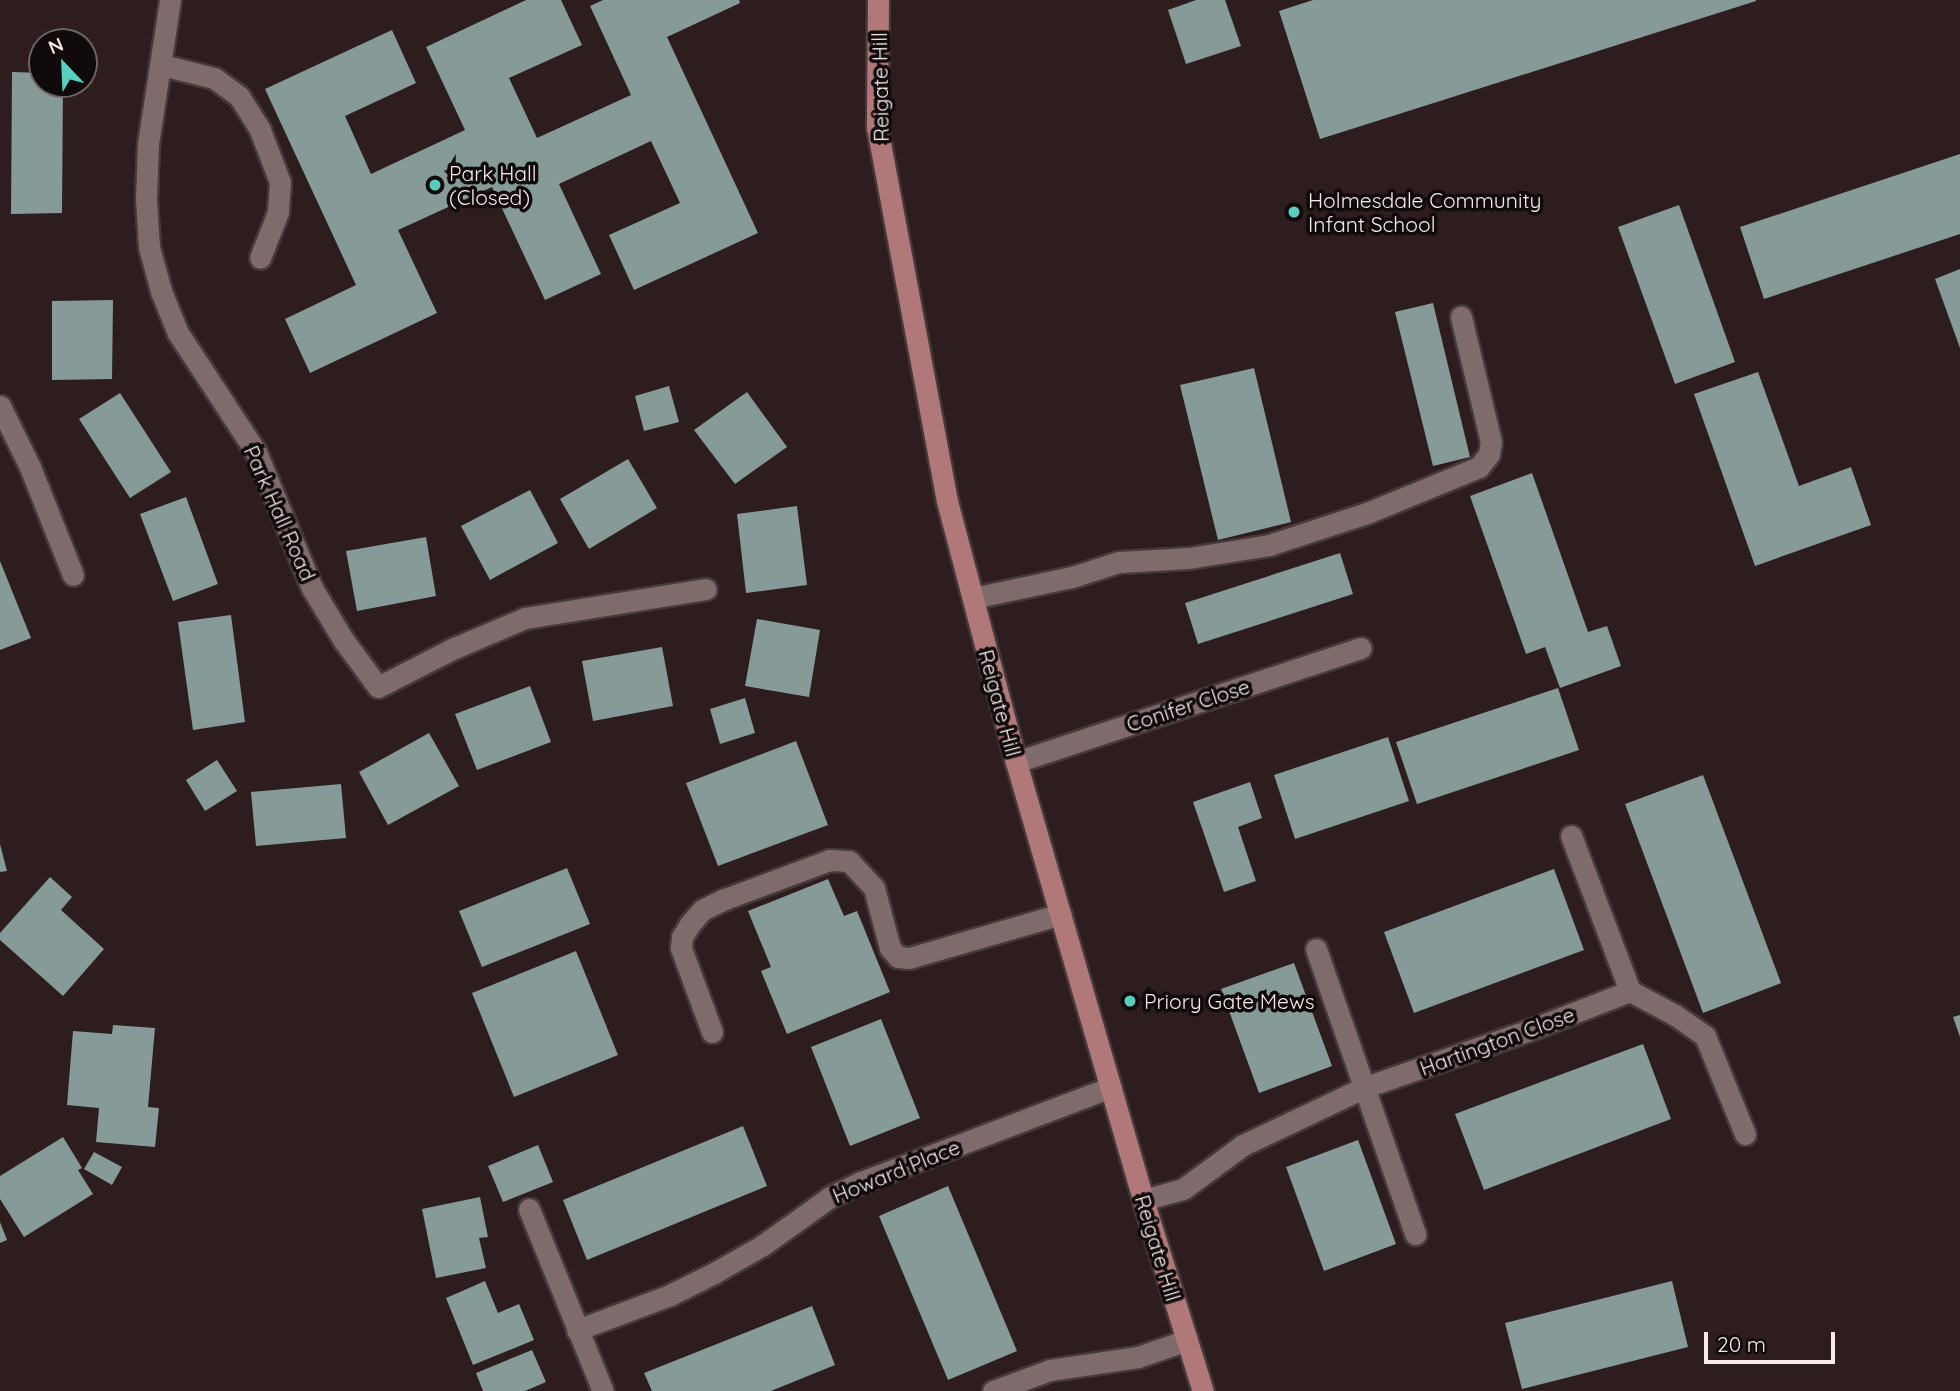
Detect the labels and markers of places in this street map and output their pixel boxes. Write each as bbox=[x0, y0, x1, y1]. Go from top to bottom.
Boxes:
place label: Park Hall (Closed) bbox=[449, 160, 537, 210]
marker: Park Hall (Closed) bbox=[427, 177, 443, 193]
place label: Holmesdale Community Infant School bbox=[1308, 187, 1541, 237]
marker: Holmesdale Community Infant School bbox=[1286, 204, 1302, 220]
place label: Priory Gate Mews bbox=[1144, 988, 1315, 1014]
marker: Priory Gate Mews bbox=[1122, 993, 1138, 1009]

